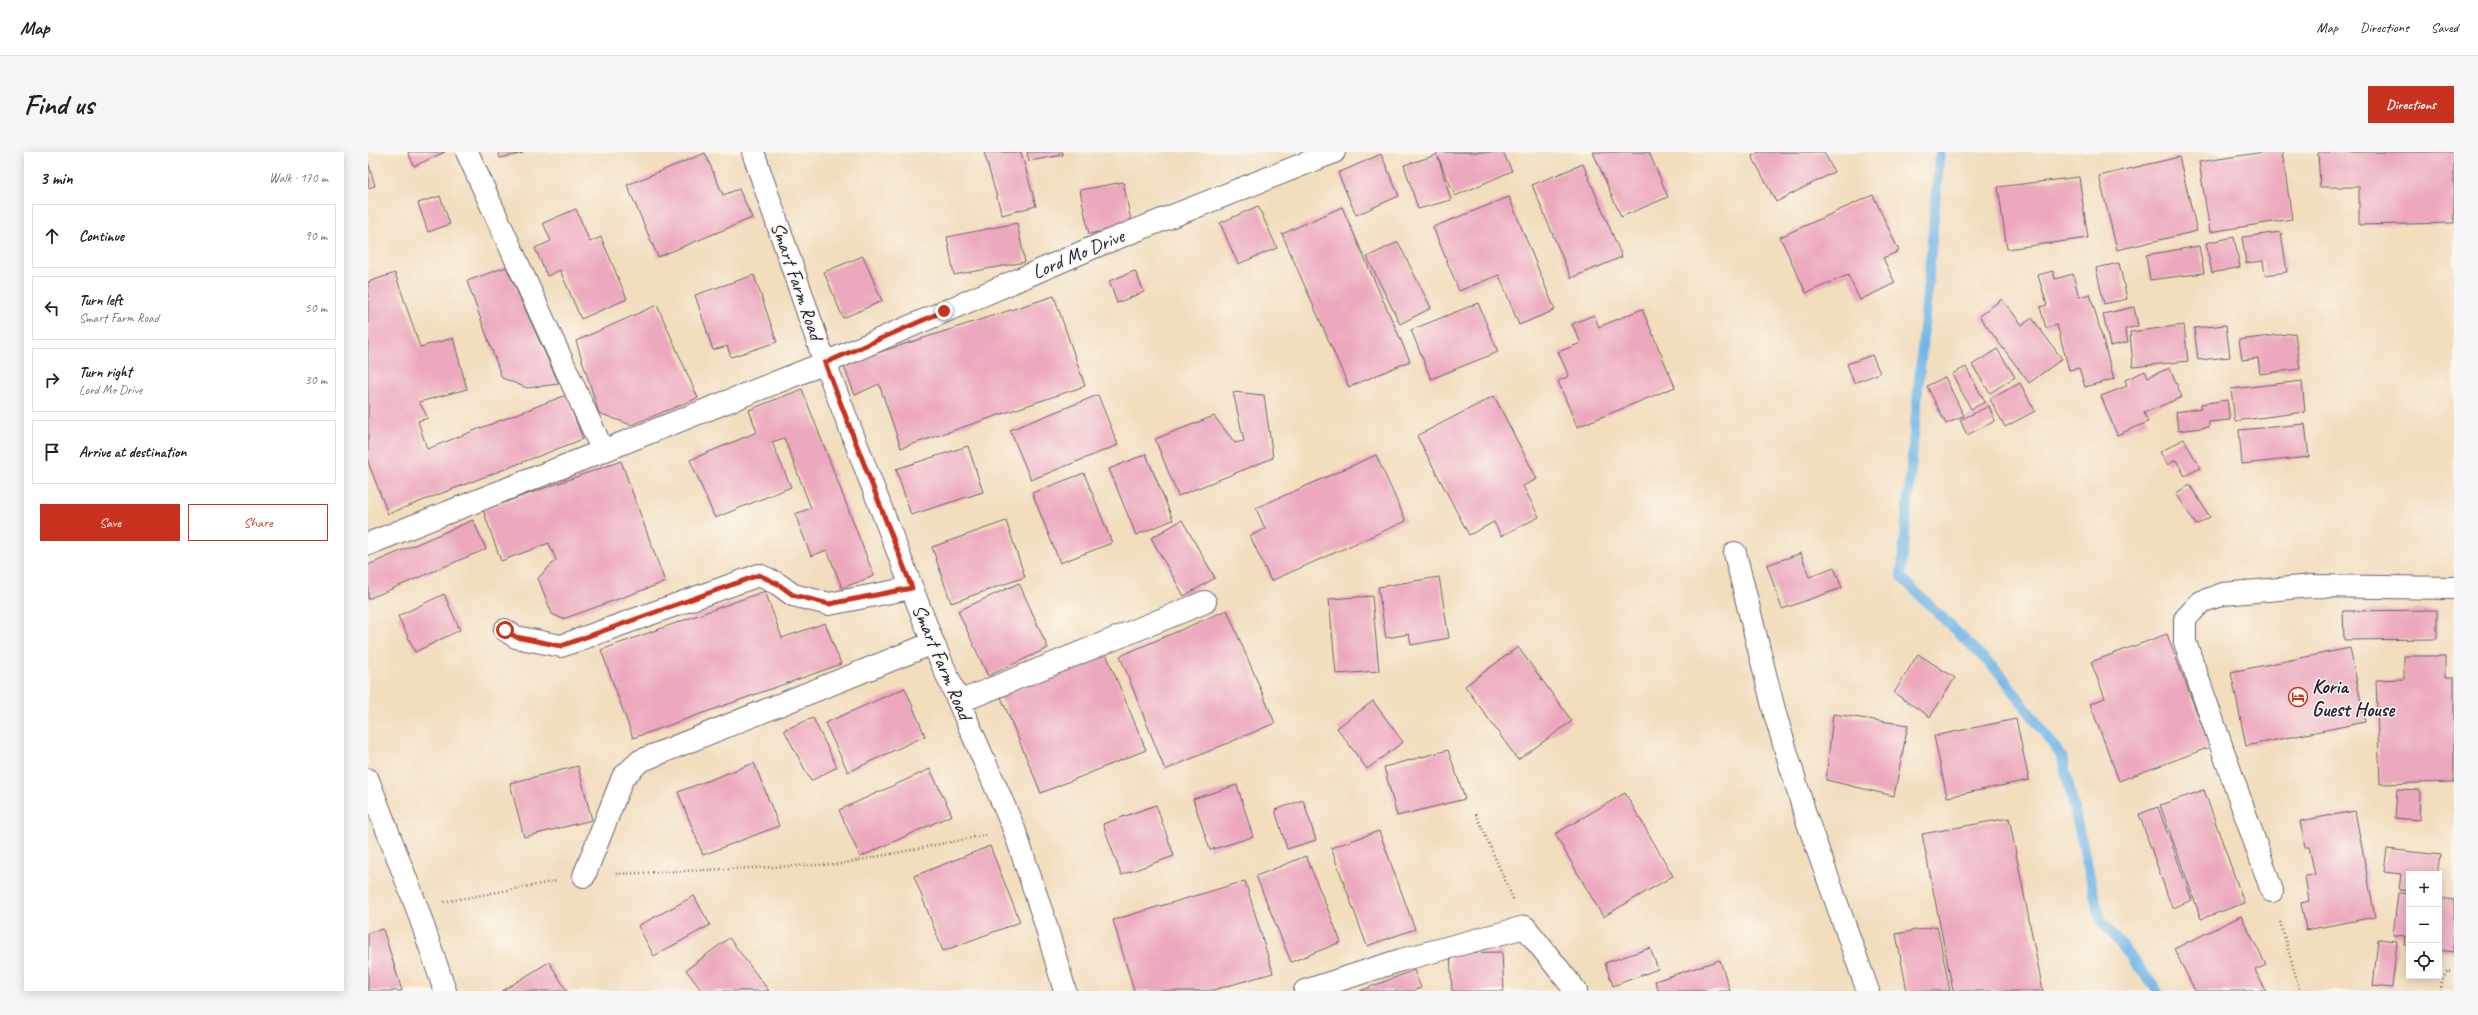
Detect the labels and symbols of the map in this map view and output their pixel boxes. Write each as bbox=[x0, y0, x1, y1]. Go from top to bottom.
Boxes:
street label: Smart Farm Road bbox=[765, 219, 830, 346]
street label: Lord Mo Drive bbox=[1028, 223, 1129, 285]
route end bbox=[935, 302, 953, 320]
street label: Smart Farm Road bbox=[907, 601, 979, 726]
route start bbox=[496, 621, 514, 639]
place label: Koria Guest House bbox=[2312, 674, 2396, 722]
hotel icon: Koria Guest House bbox=[2287, 686, 2309, 708]

